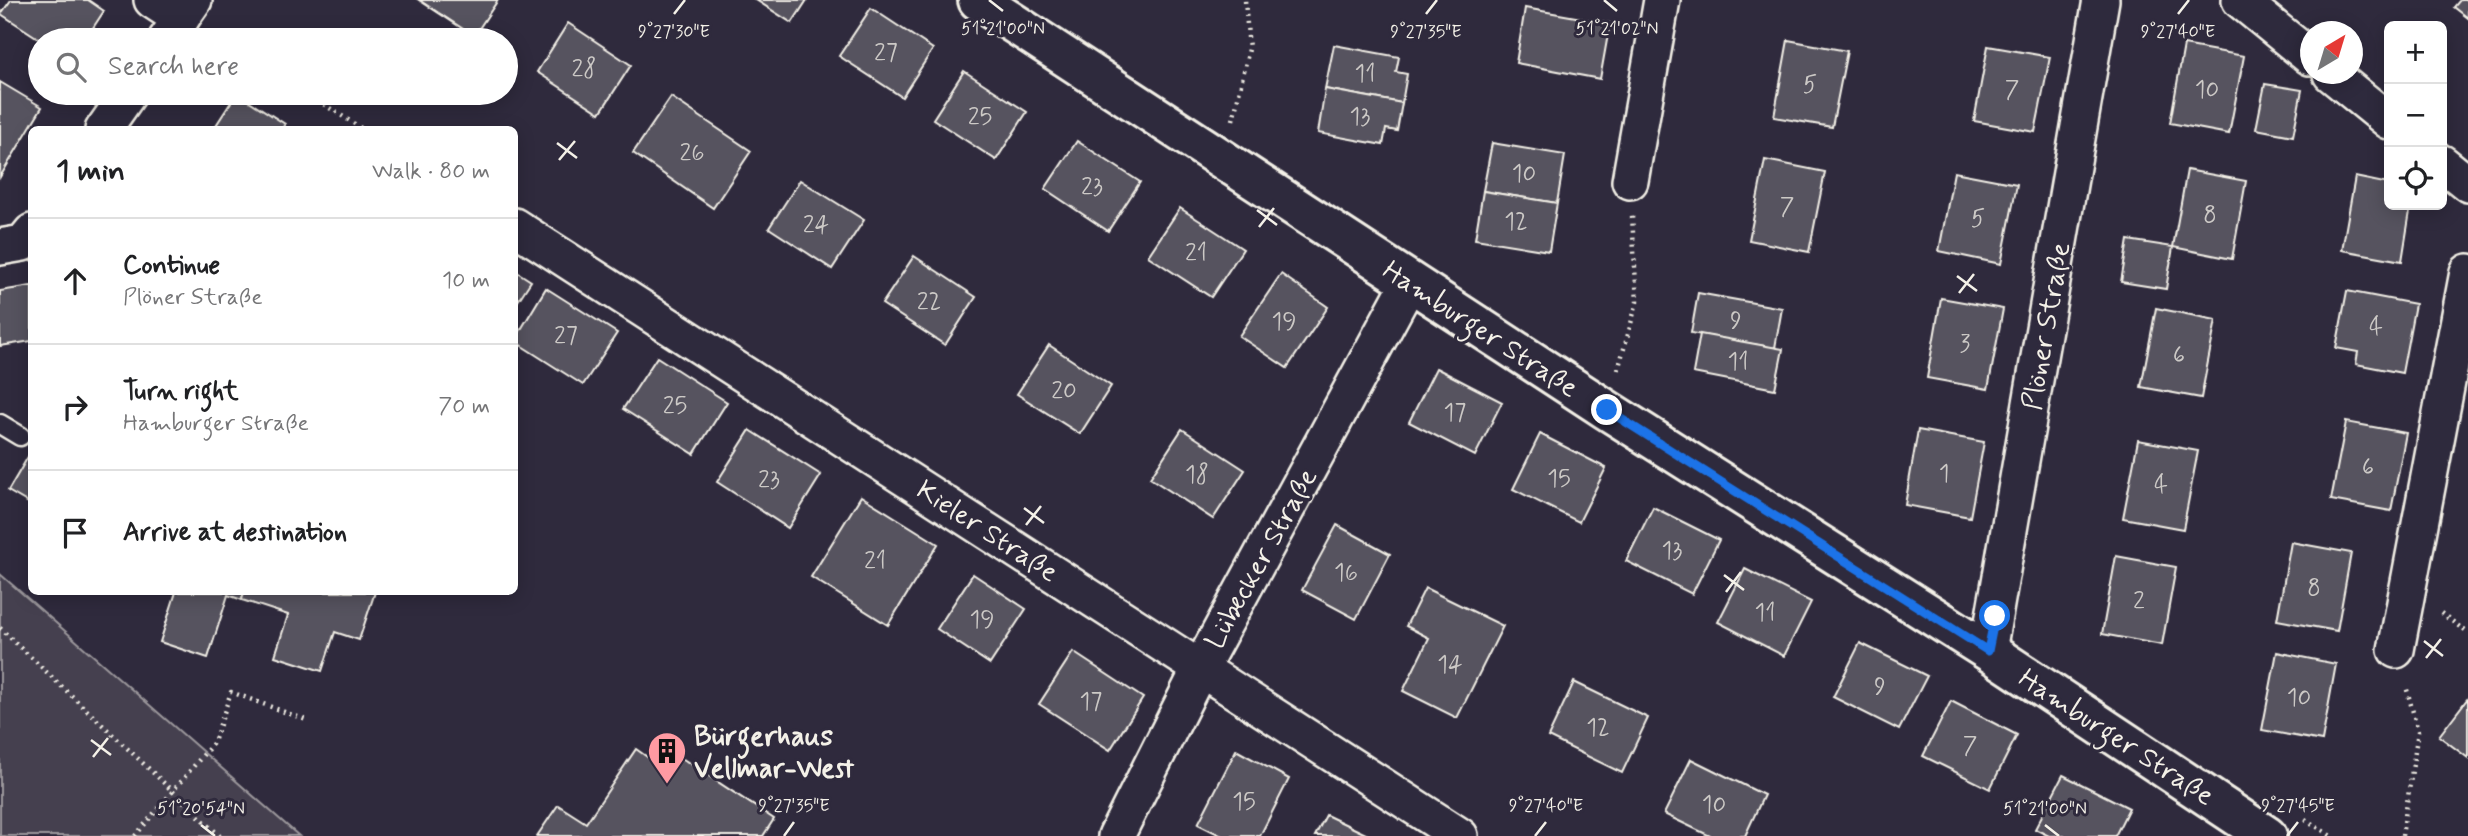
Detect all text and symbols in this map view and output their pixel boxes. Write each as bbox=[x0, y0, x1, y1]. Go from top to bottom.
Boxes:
text: 51°21'00"N bbox=[961, 17, 1045, 41]
text: 51°21'02"N bbox=[1575, 17, 1659, 41]
text: 9°27'30"E bbox=[638, 20, 710, 44]
text: 9°27'35"E bbox=[1390, 20, 1462, 44]
text: 9°27'40"E bbox=[2141, 20, 2215, 44]
north arrow bbox=[2300, 21, 2363, 84]
map controls bbox=[2384, 21, 2447, 210]
button: + bbox=[2384, 21, 2447, 84]
search box bbox=[28, 28, 518, 105]
house number: 27 bbox=[874, 38, 898, 69]
icon: search bbox=[52, 48, 90, 86]
text: Search here bbox=[108, 50, 239, 84]
house number: 28 bbox=[572, 54, 596, 85]
house number: 11 bbox=[1354, 59, 1376, 90]
house number: 5 bbox=[1803, 70, 1817, 101]
house number: 7 bbox=[2005, 75, 2019, 106]
house number: 10 bbox=[2195, 75, 2219, 106]
button: − bbox=[2384, 84, 2447, 147]
house number: 25 bbox=[968, 102, 992, 133]
house number: 13 bbox=[1350, 102, 1370, 133]
house number: 26 bbox=[679, 138, 705, 169]
button: locate bbox=[2384, 147, 2447, 210]
text: 1 min bbox=[56, 152, 125, 191]
text: Walk · 80 m bbox=[372, 157, 490, 187]
house number: 10 bbox=[1512, 159, 1536, 190]
house number: 23 bbox=[1081, 172, 1103, 203]
house number: 7 bbox=[1780, 192, 1794, 223]
house number: 8 bbox=[2203, 200, 2217, 231]
house number: 5 bbox=[1971, 204, 1985, 235]
house number: 12 bbox=[1504, 207, 1528, 238]
house number: 24 bbox=[803, 210, 829, 241]
house number: 21 bbox=[1185, 238, 1207, 269]
street label: Plöner Straße bbox=[2014, 240, 2080, 413]
text: Continue bbox=[123, 249, 220, 283]
street label: Hamburger Straße bbox=[1373, 253, 1585, 410]
icon: ahead bbox=[56, 262, 94, 300]
text: 10 m bbox=[442, 266, 490, 296]
text: Plöner Straße bbox=[123, 283, 263, 313]
house number: 22 bbox=[917, 287, 941, 318]
house number: 9 bbox=[1730, 306, 1742, 337]
house number: 19 bbox=[1271, 307, 1297, 338]
house number: 4 bbox=[2369, 312, 2383, 343]
house number: 27 bbox=[554, 321, 578, 352]
house number: 3 bbox=[1960, 329, 1971, 360]
house number: 6 bbox=[2173, 340, 2185, 371]
house number: 11 bbox=[1727, 347, 1749, 378]
text: Turn right bbox=[123, 375, 239, 409]
house number: 20 bbox=[1051, 376, 1077, 407]
icon: right bbox=[56, 388, 94, 426]
house number: 25 bbox=[663, 391, 687, 422]
text: 70 m bbox=[438, 392, 490, 422]
route end bbox=[1591, 394, 1622, 425]
house number: 17 bbox=[1444, 398, 1466, 429]
text: Hamburger Straße bbox=[123, 409, 309, 439]
house number: 6 bbox=[2362, 452, 2374, 483]
house number: 1 bbox=[1939, 459, 1949, 490]
house number: 18 bbox=[1185, 460, 1209, 491]
street label: Lübecker Straße bbox=[1197, 462, 1327, 656]
house number: 15 bbox=[1547, 464, 1571, 495]
house number: 23 bbox=[758, 465, 780, 496]
house number: 4 bbox=[2154, 470, 2168, 501]
street label: Kieler Straße bbox=[909, 472, 1065, 592]
icon: arrive bbox=[56, 514, 94, 552]
text: Arrive at destination bbox=[123, 516, 347, 550]
house number: 13 bbox=[1662, 536, 1682, 567]
house number: 21 bbox=[864, 546, 886, 577]
house number: 16 bbox=[1334, 558, 1358, 589]
house number: 8 bbox=[2307, 573, 2321, 604]
house number: 2 bbox=[2133, 586, 2145, 617]
house number: 11 bbox=[1754, 598, 1776, 629]
route start bbox=[1979, 600, 2010, 631]
house number: 19 bbox=[969, 605, 995, 636]
house number: 14 bbox=[1437, 650, 1463, 681]
street label: Hamburger Straße bbox=[2009, 661, 2221, 818]
house number: 9 bbox=[1874, 672, 1886, 703]
house number: 10 bbox=[2287, 683, 2311, 714]
house number: 17 bbox=[1080, 687, 1102, 718]
house number: 12 bbox=[1586, 713, 1610, 744]
place label: Bürgerhaus Vellmar-West bbox=[694, 719, 855, 788]
building icon: Bürgerhaus Vellmar-West bbox=[646, 730, 688, 785]
house number: 7 bbox=[1963, 731, 1977, 762]
house number: 15 bbox=[1232, 787, 1256, 818]
house number: 10 bbox=[1702, 790, 1726, 821]
text: 9°27'35"E bbox=[758, 794, 830, 818]
text: 9°27'40"E bbox=[1509, 794, 1583, 818]
text: 9°27'45"E bbox=[2261, 794, 2335, 818]
text: 51°20'54"N bbox=[157, 797, 245, 821]
text: 51°21'00"N bbox=[2003, 797, 2087, 821]

